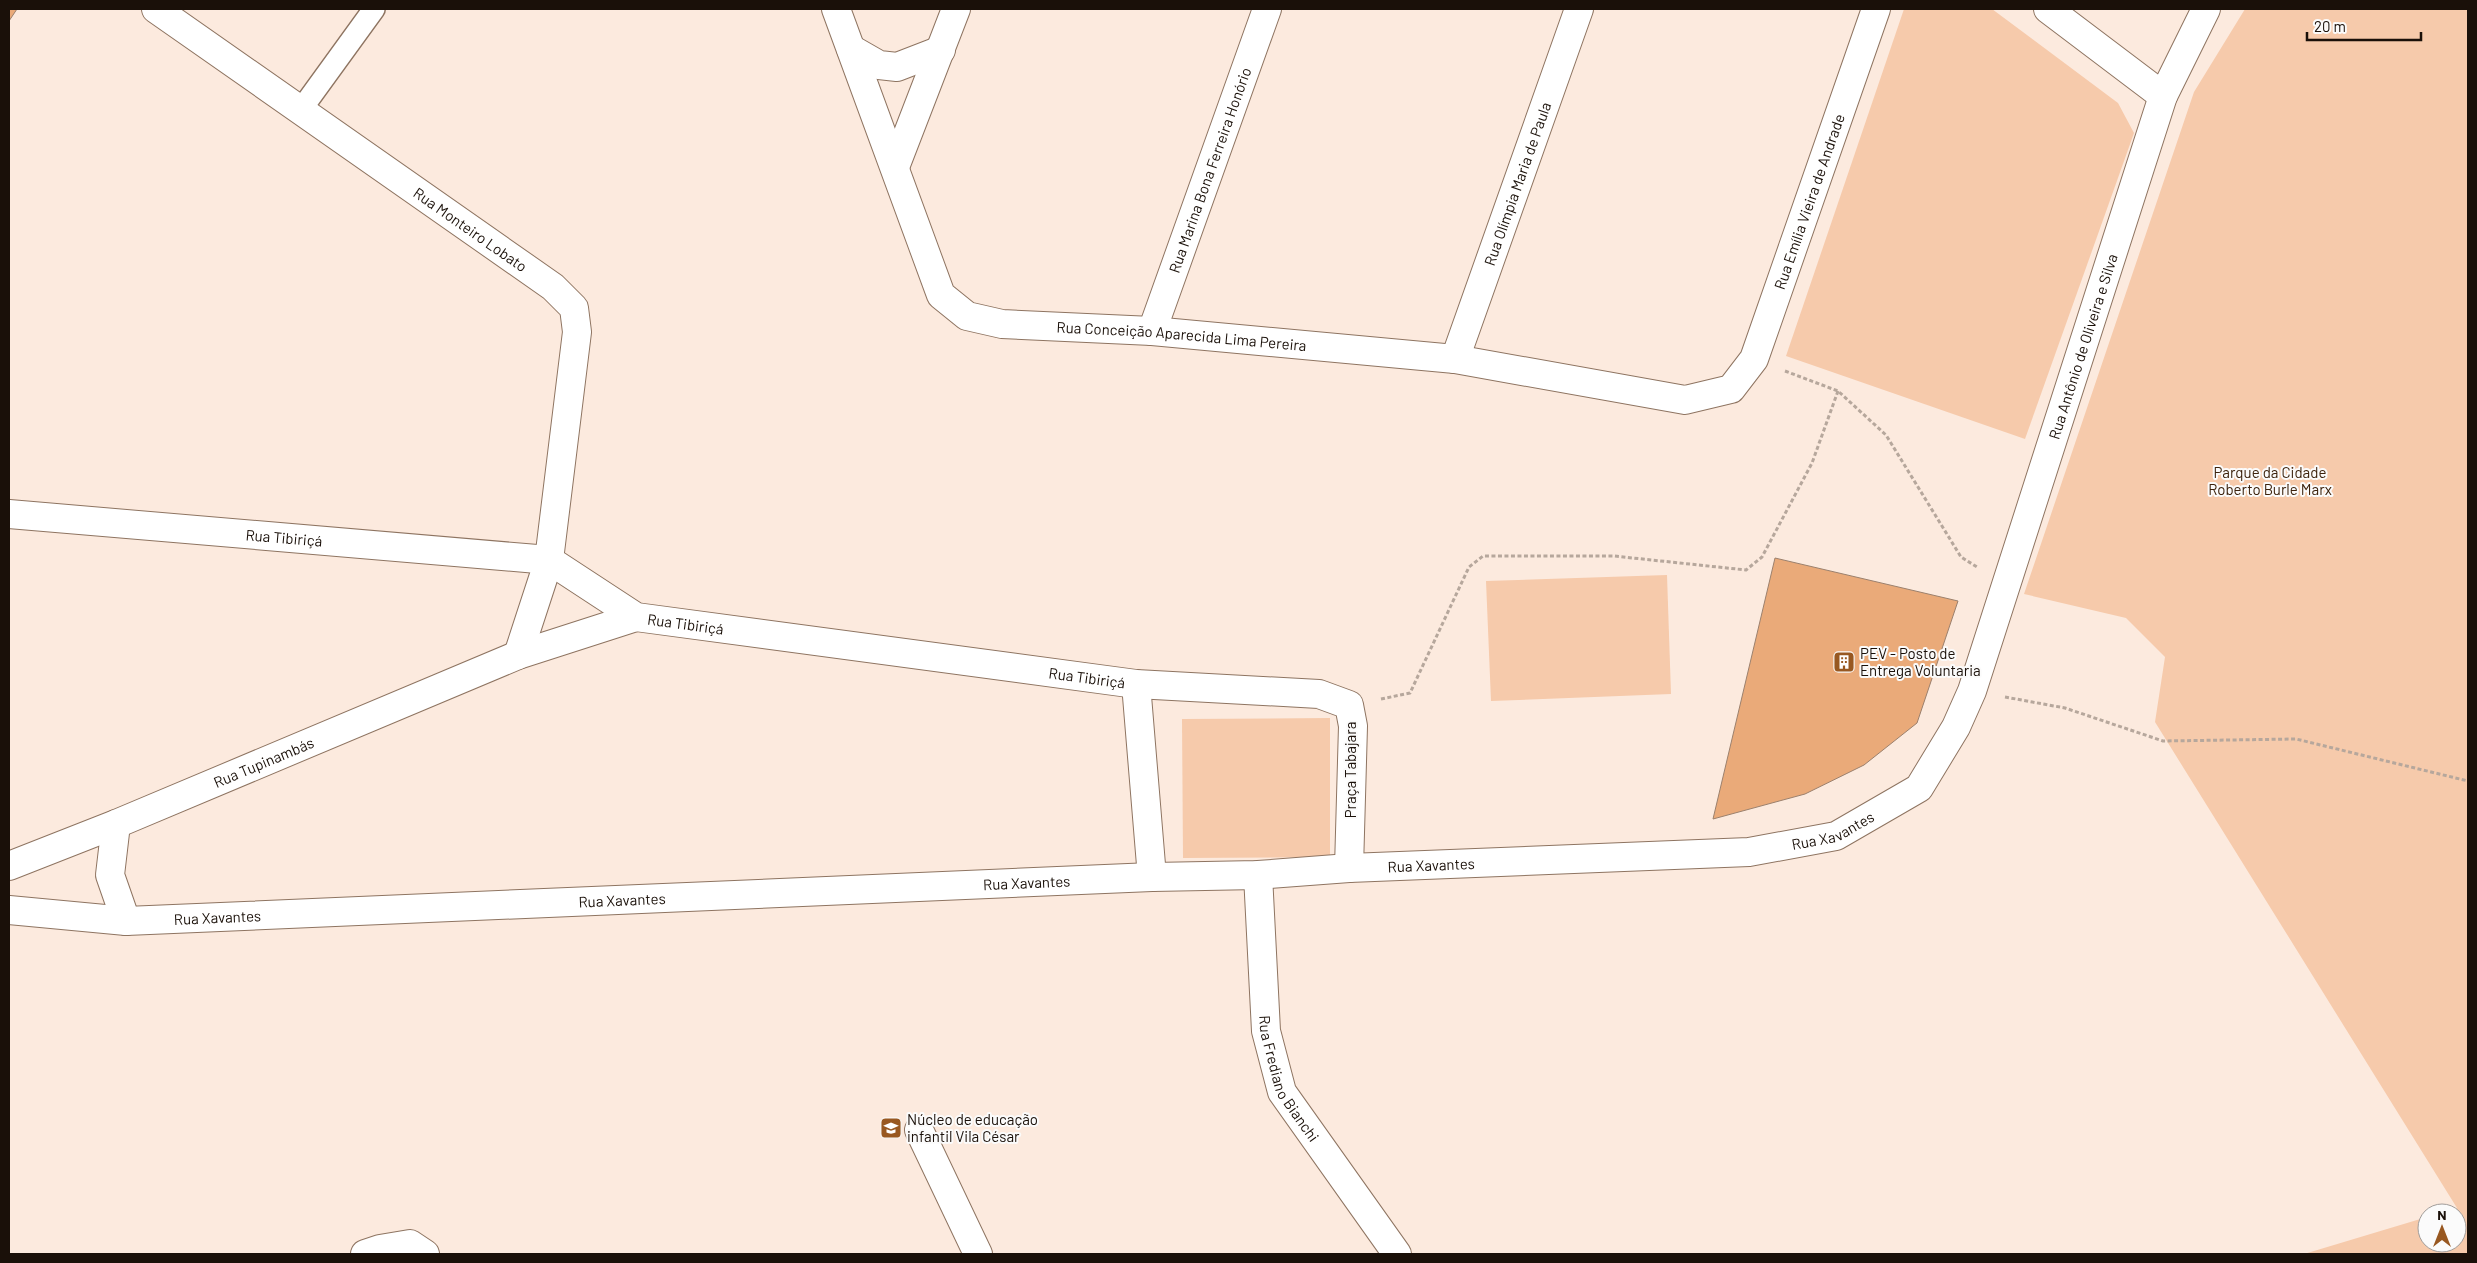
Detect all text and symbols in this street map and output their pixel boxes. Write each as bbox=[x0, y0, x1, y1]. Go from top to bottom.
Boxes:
scale bar bbox=[2307, 10, 2421, 42]
text: 20 m bbox=[2314, 17, 2346, 35]
street label: Rua Marina Bona Ferreira Honório bbox=[1165, 65, 1254, 275]
street label: Rua Olímpia Maria de Paula bbox=[1480, 99, 1554, 268]
street label: Rua Emília Vieira de Andrade bbox=[1770, 111, 1848, 292]
street label: Rua Monteiro Lobato bbox=[410, 183, 531, 275]
street label: Rua Antônio de Oliveira e Silva bbox=[2044, 251, 2121, 442]
street label: Rua Conceição Aparecida Lima Pereira bbox=[1056, 318, 1307, 354]
park label: Parque da Cidade Roberto Burle Marx bbox=[2208, 463, 2332, 498]
street label: Rua Tibiriçá bbox=[245, 525, 323, 550]
street label: Rua Tibiriçá bbox=[646, 610, 725, 638]
place label: PEV - Posto de Entrega Voluntaria bbox=[1860, 644, 1981, 679]
building icon: PEV - Posto de Entrega Voluntaria bbox=[1832, 650, 1856, 674]
street label: Rua Tibiriçá bbox=[1048, 663, 1126, 691]
street label: Praça Tabajara bbox=[1341, 722, 1359, 818]
street label: Rua Tupinambás bbox=[211, 733, 316, 791]
street label: Rua Xavantes bbox=[1790, 807, 1877, 853]
street label: Rua Xavantes bbox=[1387, 854, 1475, 875]
street label: Rua Xavantes bbox=[983, 872, 1071, 893]
street label: Rua Xavantes bbox=[578, 889, 666, 911]
street label: Rua Xavantes bbox=[173, 906, 261, 928]
street label: Rua Frediano Bianchi bbox=[1256, 1015, 1323, 1145]
place label: Núcleo de educação infantil Vila César bbox=[907, 1110, 1038, 1145]
school or university icon: Núcleo de educação infantil Vila César bbox=[879, 1116, 903, 1140]
north arrow bbox=[2417, 1203, 2467, 1253]
text: N bbox=[2437, 1206, 2447, 1223]

